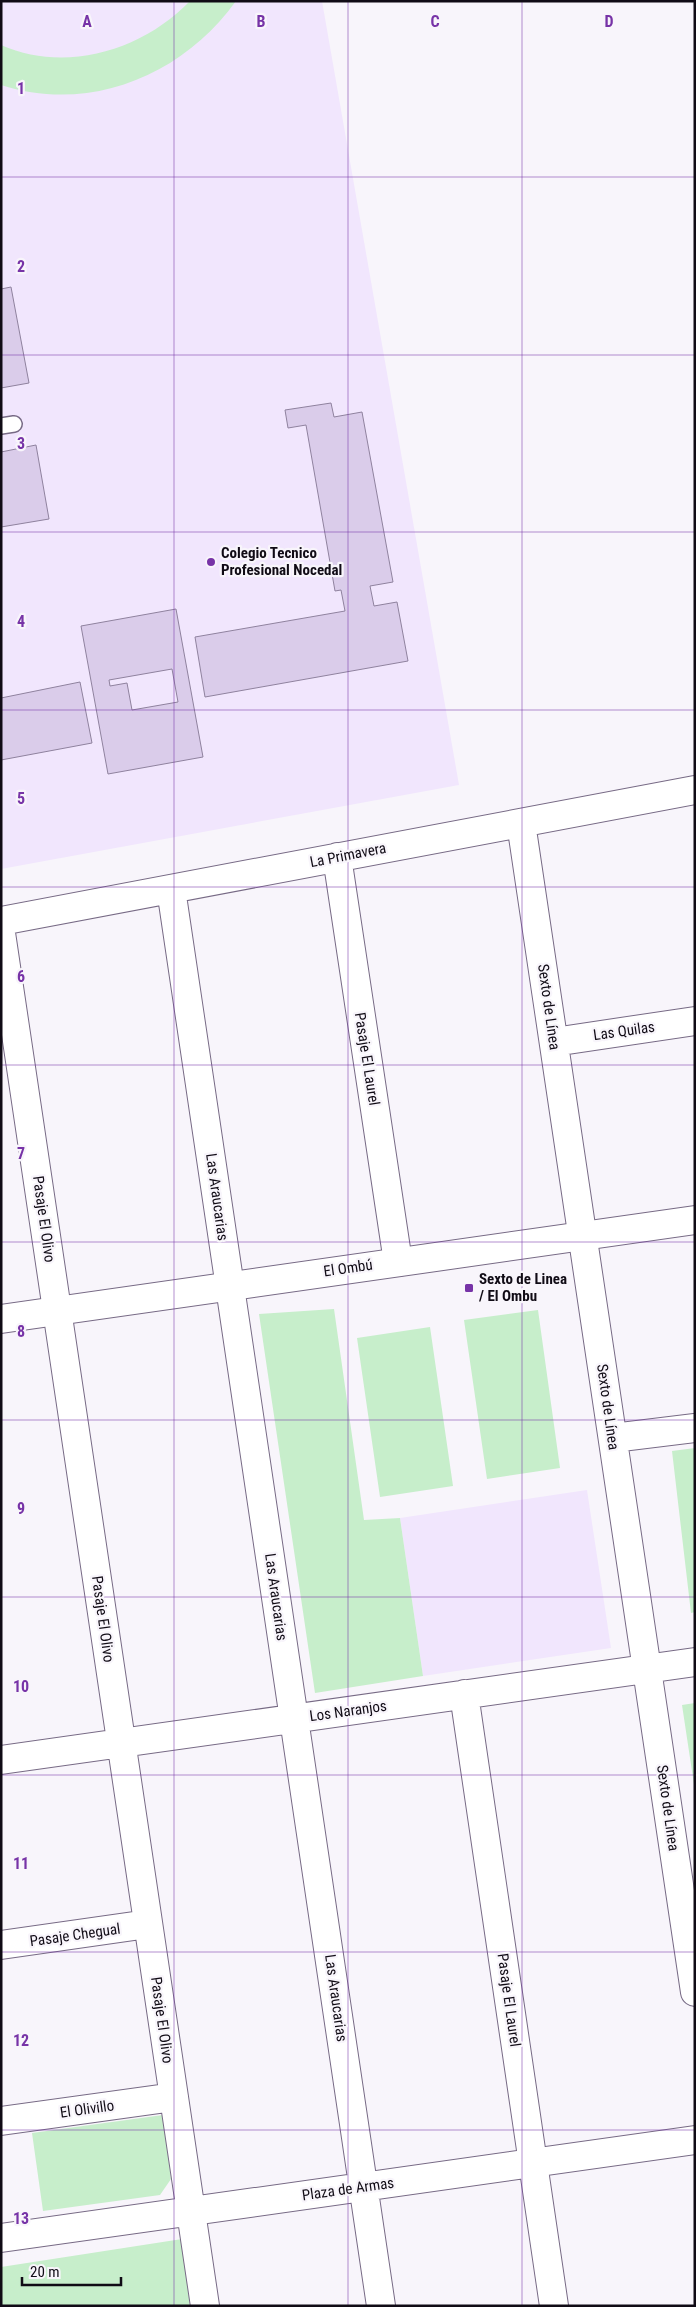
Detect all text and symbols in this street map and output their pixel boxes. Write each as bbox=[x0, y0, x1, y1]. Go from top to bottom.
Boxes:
text: A bbox=[82, 12, 92, 31]
text: B bbox=[257, 12, 266, 31]
text: C bbox=[430, 12, 440, 31]
text: D bbox=[604, 12, 614, 31]
text: 1 bbox=[17, 79, 25, 98]
text: 2 bbox=[17, 257, 25, 276]
text: 3 bbox=[17, 434, 25, 453]
place label: Colegio Tecnico Profesional Nocedal bbox=[221, 544, 342, 579]
marker: Colegio Tecnico Profesional Nocedal bbox=[205, 556, 217, 568]
text: 4 bbox=[17, 612, 25, 631]
text: 5 bbox=[17, 789, 25, 808]
street label: La Primavera bbox=[308, 839, 388, 871]
street label: Sexto de Línea bbox=[534, 963, 564, 1051]
text: 6 bbox=[17, 967, 25, 986]
street label: Pasaje El Laurel bbox=[351, 1011, 383, 1107]
street label: Las Quilas bbox=[592, 1018, 656, 1044]
text: 7 bbox=[17, 1144, 25, 1163]
street label: Las Araucarias bbox=[202, 1152, 232, 1242]
street label: Pasaje El Olivo bbox=[29, 1174, 59, 1264]
street label: El Ombú bbox=[322, 1256, 374, 1280]
place label: Sexto de Linea / El Ombu bbox=[479, 1270, 567, 1305]
marker: Sexto de Linea / El Ombu bbox=[463, 1282, 475, 1294]
text: 8 bbox=[17, 1322, 25, 1341]
street label: Sexto de Línea bbox=[593, 1363, 623, 1451]
text: 9 bbox=[17, 1499, 25, 1518]
street label: Las Araucarias bbox=[261, 1552, 291, 1642]
street label: Pasaje El Olivo bbox=[88, 1574, 118, 1664]
text: 10 bbox=[13, 1677, 29, 1696]
street label: Los Naranjos bbox=[308, 1697, 388, 1725]
street label: Sexto de Línea bbox=[653, 1764, 683, 1852]
text: 11 bbox=[13, 1854, 29, 1873]
street label: Pasaje Chegual bbox=[29, 1920, 121, 1950]
street label: Pasaje El Laurel bbox=[494, 1952, 524, 2048]
street label: Las Araucarias bbox=[321, 1953, 351, 2043]
street label: Pasaje El Olivo bbox=[147, 1975, 177, 2065]
text: 12 bbox=[13, 2031, 29, 2050]
street label: El Olivillo bbox=[59, 2096, 115, 2122]
street label: Plaza de Armas bbox=[301, 2174, 395, 2204]
text: 13 bbox=[13, 2209, 29, 2228]
scale bar bbox=[22, 2254, 121, 2286]
text: 20 m bbox=[30, 2263, 60, 2281]

